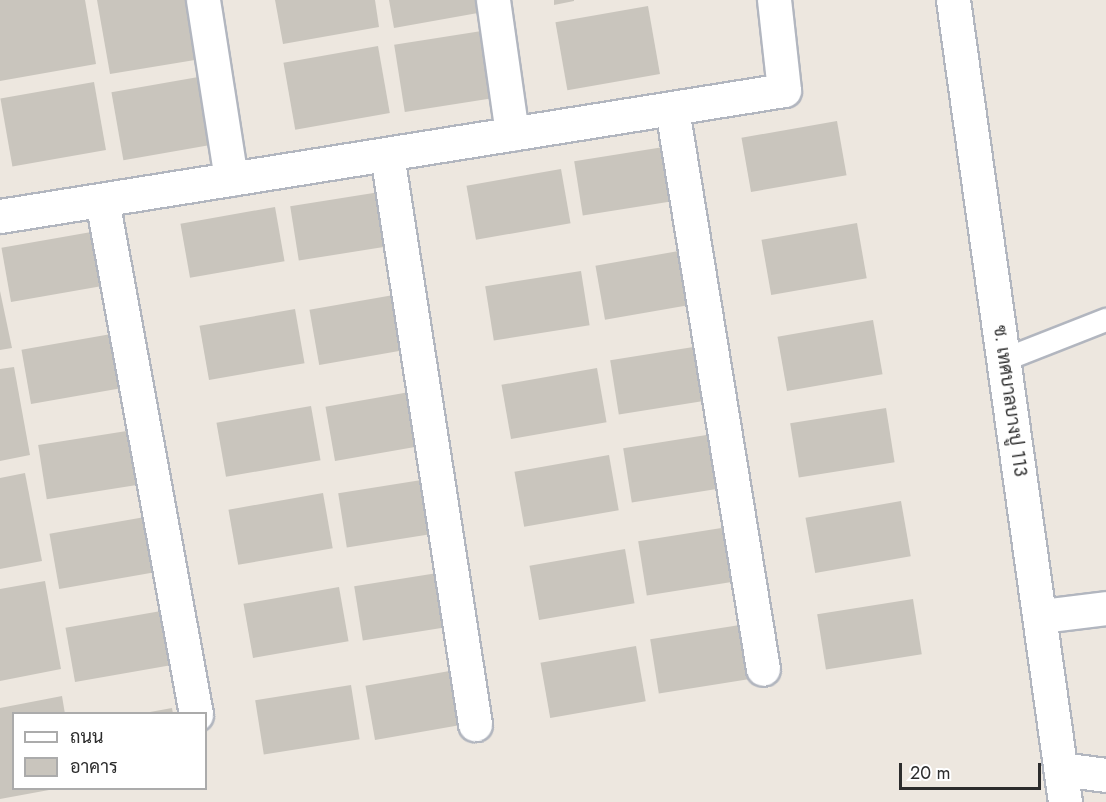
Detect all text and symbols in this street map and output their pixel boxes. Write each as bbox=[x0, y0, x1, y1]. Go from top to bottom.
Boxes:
street label: ซ. เทศบาลบางปู 113 bbox=[989, 324, 1031, 478]
legend bbox=[12, 712, 207, 790]
text: ถนน bbox=[70, 724, 103, 750]
scale bar bbox=[902, 751, 1044, 789]
text: อาคาร bbox=[70, 754, 118, 780]
text: 20 m bbox=[910, 760, 950, 786]

